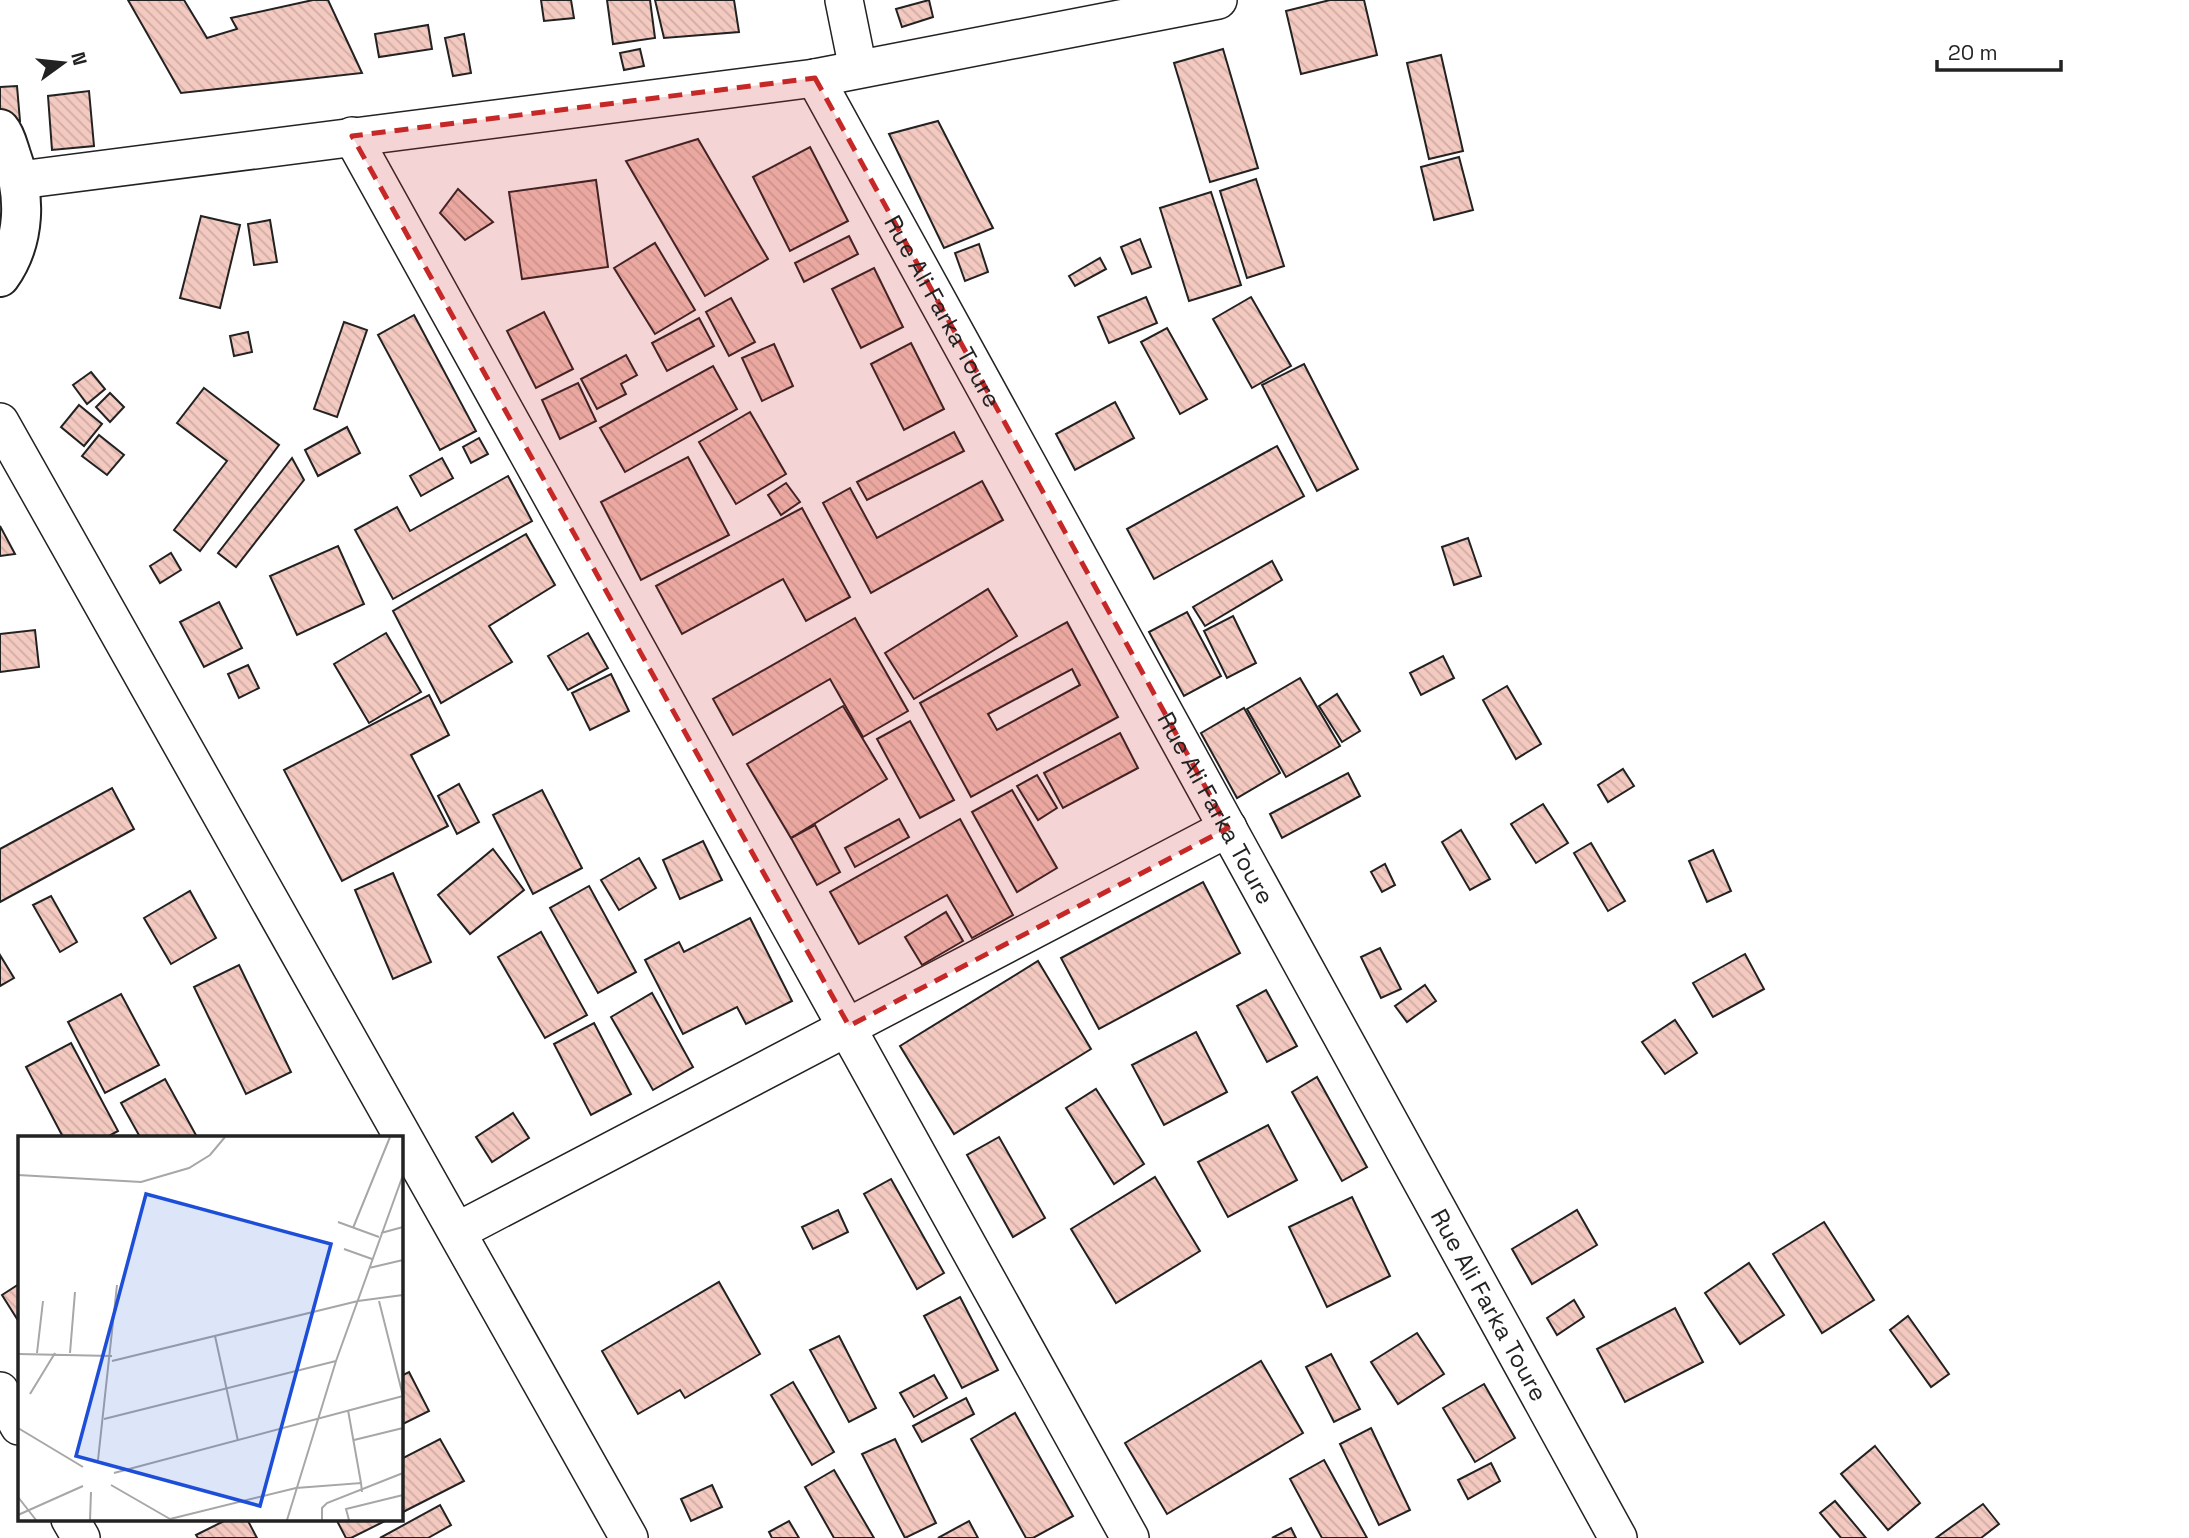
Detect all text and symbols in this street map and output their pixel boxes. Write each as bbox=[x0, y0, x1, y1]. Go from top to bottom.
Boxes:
north arrow bbox=[28, 28, 98, 98]
scale bar bbox=[1937, 28, 2061, 72]
text: 20 m bbox=[1948, 39, 1998, 66]
text: N bbox=[65, 49, 93, 68]
street label: Rue Ali Farka Toure bbox=[878, 209, 1009, 413]
street label: Rue Ali Farka Toure bbox=[1151, 706, 1282, 909]
inset map bbox=[18, 1136, 402, 1520]
street label: Rue Ali Farka Toure bbox=[1424, 1203, 1555, 1406]

